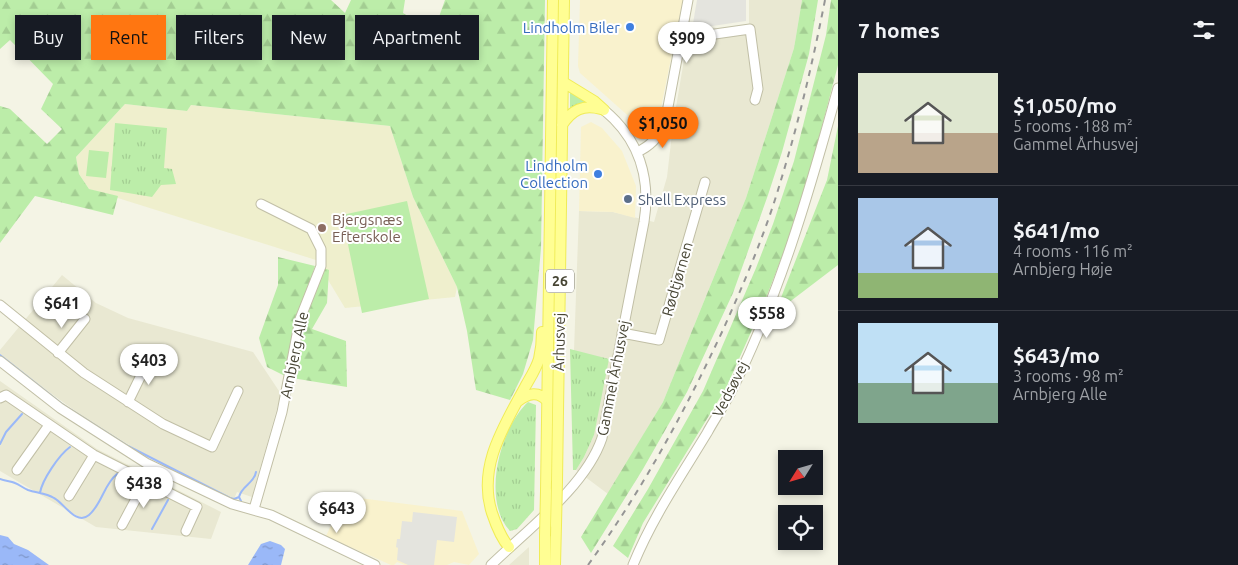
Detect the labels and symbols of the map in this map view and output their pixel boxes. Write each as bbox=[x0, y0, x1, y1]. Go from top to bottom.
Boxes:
place label: Lindholm Biler bbox=[523, 19, 620, 36]
marker: Lindholm Biler bbox=[624, 21, 636, 33]
pin: $909 bbox=[657, 22, 717, 64]
pin: $1,050 bbox=[622, 106, 704, 149]
place label: Lindholm Collection bbox=[520, 157, 588, 191]
marker: Lindholm Collection bbox=[592, 168, 604, 180]
place label: Shell Express bbox=[638, 191, 726, 208]
marker: Shell Express bbox=[622, 193, 634, 205]
place label: Bjergsnæs Efterskole bbox=[332, 211, 402, 245]
marker: Bjergsnæs Efterskole bbox=[316, 222, 328, 234]
street label: Rødtjørnen bbox=[658, 240, 696, 318]
road number: 26 bbox=[546, 270, 574, 292]
pin: $641 bbox=[32, 286, 92, 329]
pin: $558 bbox=[737, 296, 797, 339]
street label: Arnbjerg Alle bbox=[277, 310, 311, 400]
street label: Århusvej bbox=[550, 313, 568, 371]
street label: Gammel Århusvej bbox=[593, 319, 633, 437]
pin: $403 bbox=[119, 344, 179, 386]
street label: Vedsøvej bbox=[709, 358, 751, 420]
north arrow bbox=[778, 450, 822, 495]
pin: $438 bbox=[114, 466, 174, 509]
pin: $643 bbox=[307, 492, 367, 534]

